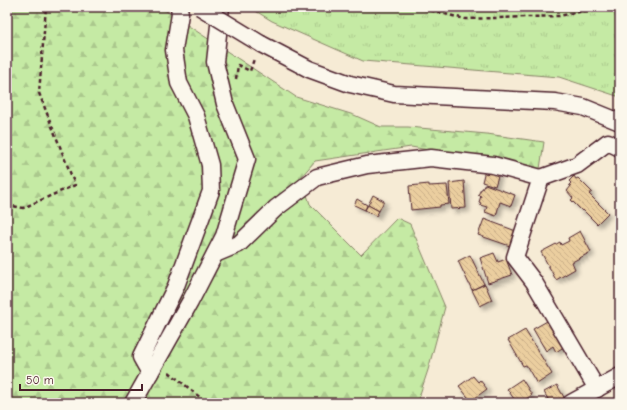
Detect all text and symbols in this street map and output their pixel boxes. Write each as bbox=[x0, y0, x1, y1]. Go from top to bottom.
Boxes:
scale bar bbox=[20, 366, 142, 392]
text: 50 m bbox=[26, 373, 54, 387]

